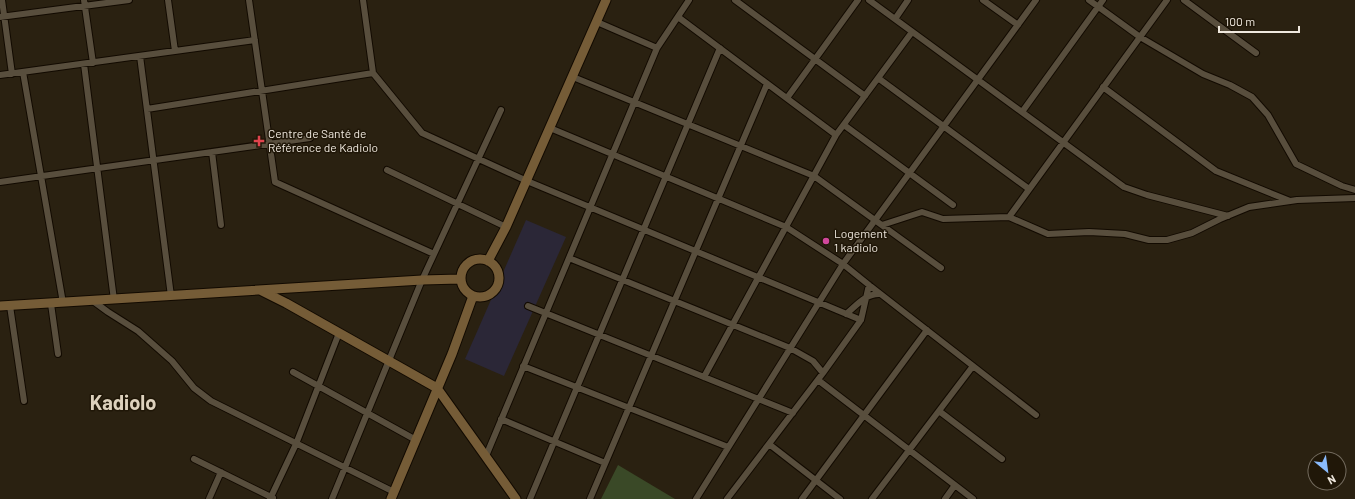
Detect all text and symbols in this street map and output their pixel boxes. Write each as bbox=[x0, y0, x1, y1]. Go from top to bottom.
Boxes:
scale bar bbox=[1219, 8, 1299, 34]
text: 100 m bbox=[1225, 14, 1255, 28]
place label: Centre de Santé de Référence de Kadiolo bbox=[268, 126, 378, 154]
marker: Centre de Santé de Référence de Kadiolo bbox=[253, 135, 265, 147]
place label: Logement 1 kadiolo bbox=[834, 226, 887, 254]
marker: Logement 1 kadiolo bbox=[821, 236, 831, 246]
district label: Kadiolo bbox=[90, 390, 156, 414]
north arrow bbox=[1307, 451, 1347, 491]
text: N bbox=[1326, 473, 1338, 488]

